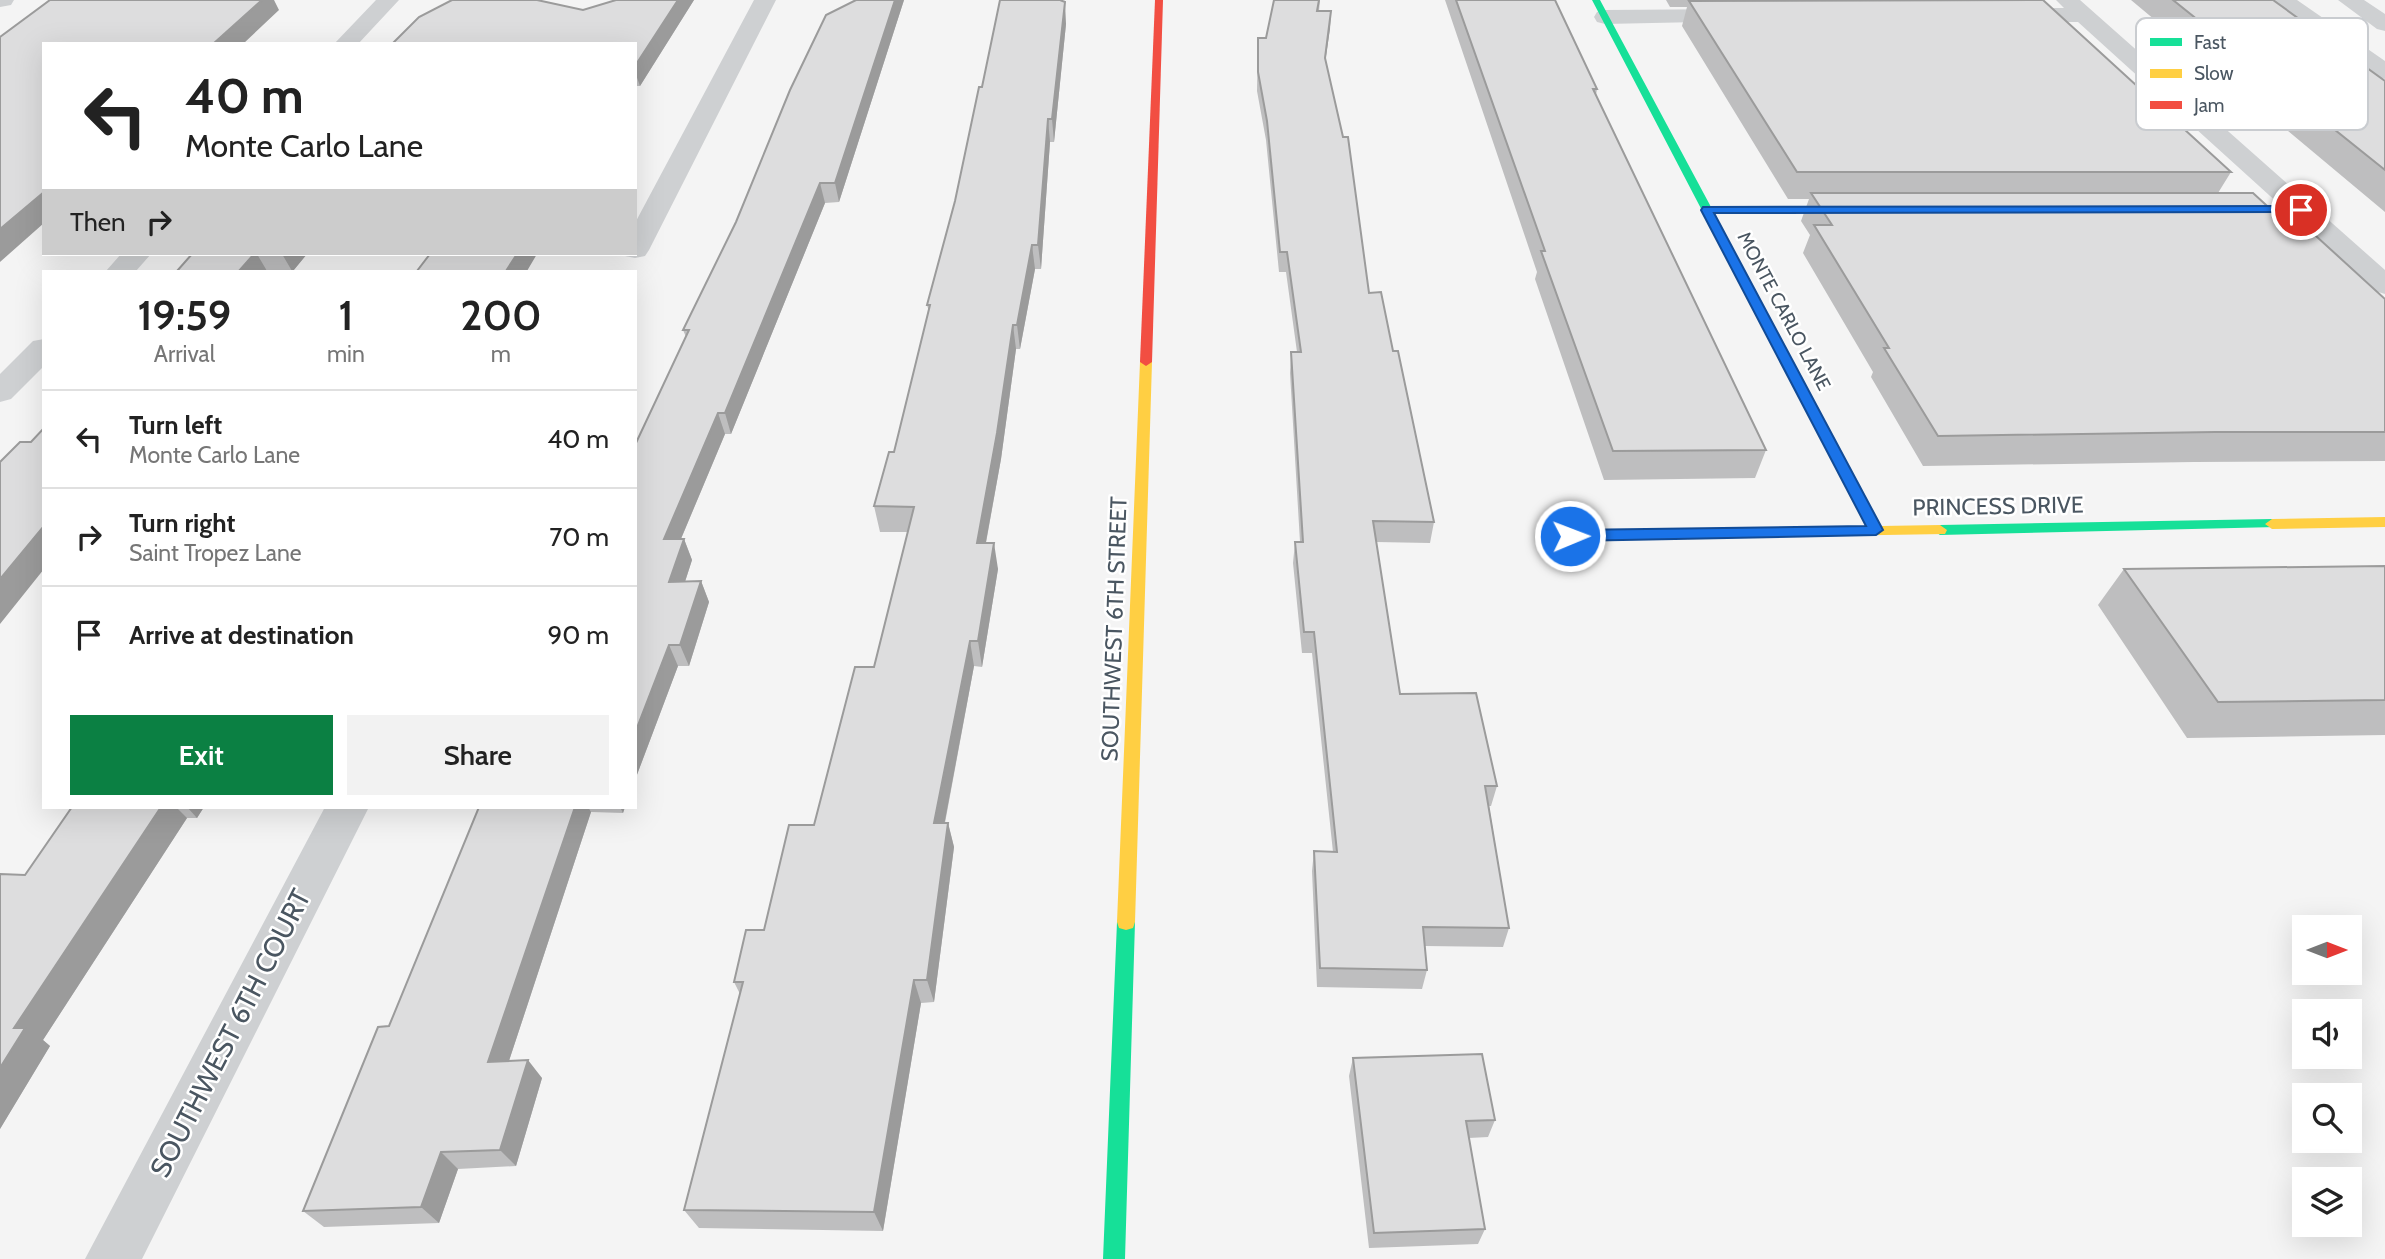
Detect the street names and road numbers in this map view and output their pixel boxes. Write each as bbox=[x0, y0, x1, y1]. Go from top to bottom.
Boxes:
street label: MONTE CARLO LANE bbox=[1732, 228, 1836, 394]
street label: PRINCESS DRIVE bbox=[1912, 491, 2084, 521]
street label: SOUTHWEST 6TH STREET bbox=[1095, 496, 1133, 762]
street label: SOUTHWEST 6TH COURT bbox=[142, 883, 318, 1183]

